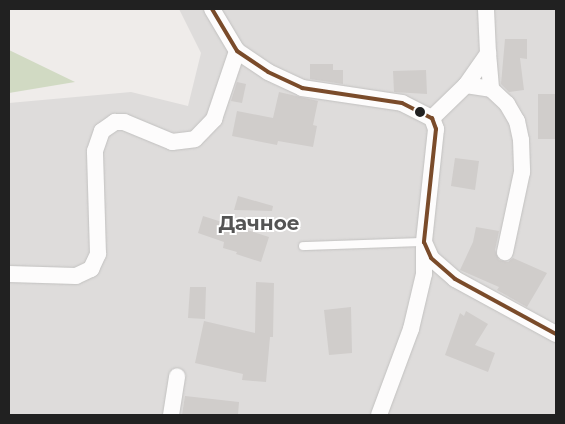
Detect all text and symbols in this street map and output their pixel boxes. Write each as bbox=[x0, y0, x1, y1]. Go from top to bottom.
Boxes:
unlabelled marker bbox=[415, 107, 425, 117]
district label: Дачное bbox=[218, 211, 300, 235]

